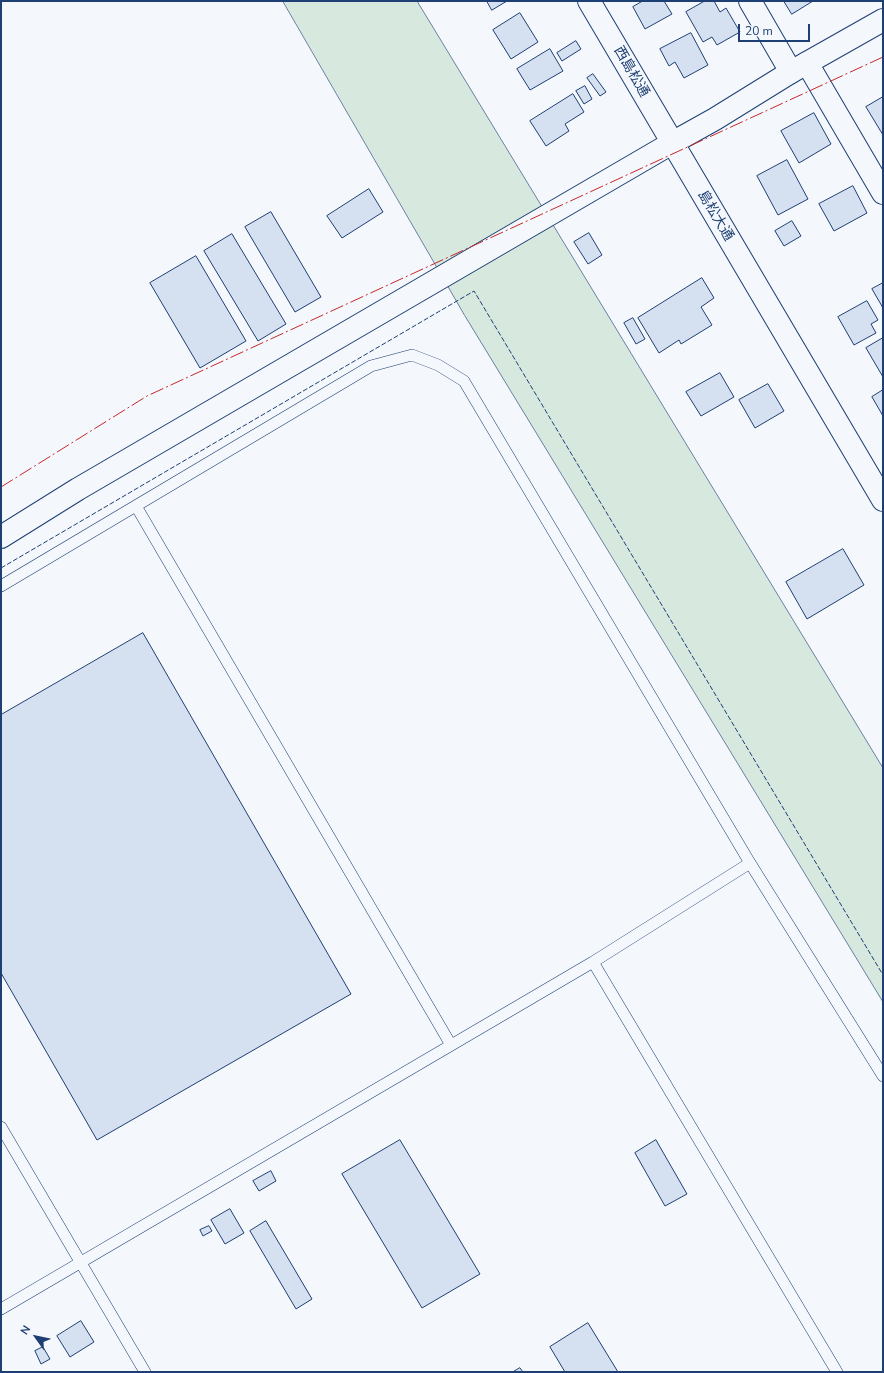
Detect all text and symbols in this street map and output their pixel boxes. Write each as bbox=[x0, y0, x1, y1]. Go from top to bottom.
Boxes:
scale bar bbox=[740, 16, 812, 42]
text: 20 m bbox=[745, 23, 773, 39]
street label: 西島松通 bbox=[610, 44, 652, 100]
street label: 島松大通 bbox=[693, 188, 737, 244]
north arrow bbox=[16, 1317, 56, 1357]
text: N bbox=[17, 1323, 34, 1338]

